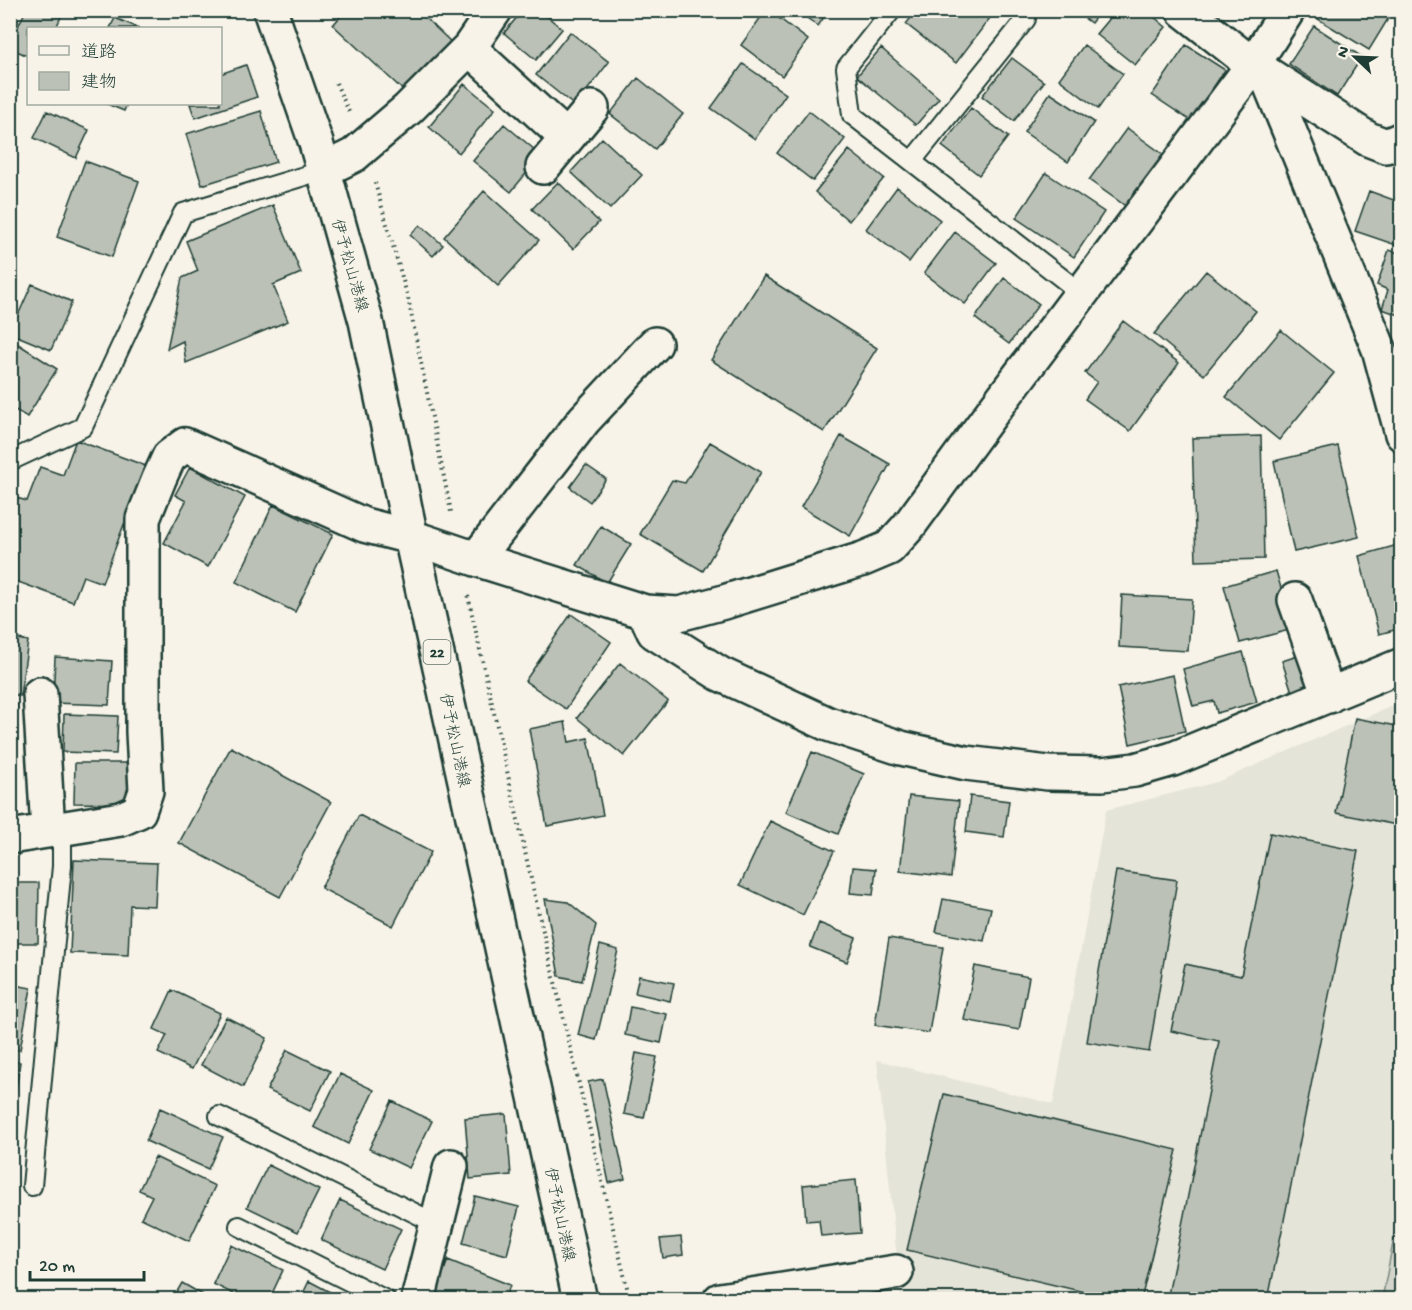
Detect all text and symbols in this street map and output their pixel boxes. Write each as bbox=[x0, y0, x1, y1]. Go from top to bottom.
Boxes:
legend bbox=[27, 27, 222, 105]
north arrow bbox=[1325, 27, 1385, 87]
text: 道路 bbox=[81, 42, 117, 64]
text: N bbox=[1334, 43, 1355, 61]
text: 建物 bbox=[81, 72, 117, 94]
street label: 伊予松山港線 bbox=[325, 217, 372, 315]
road number: 22 bbox=[424, 640, 450, 664]
street label: 伊予松山港線 bbox=[433, 691, 474, 790]
street label: 伊予松山港線 bbox=[538, 1165, 579, 1264]
scale bar bbox=[30, 1244, 144, 1282]
text: 20 m bbox=[39, 1257, 75, 1278]

